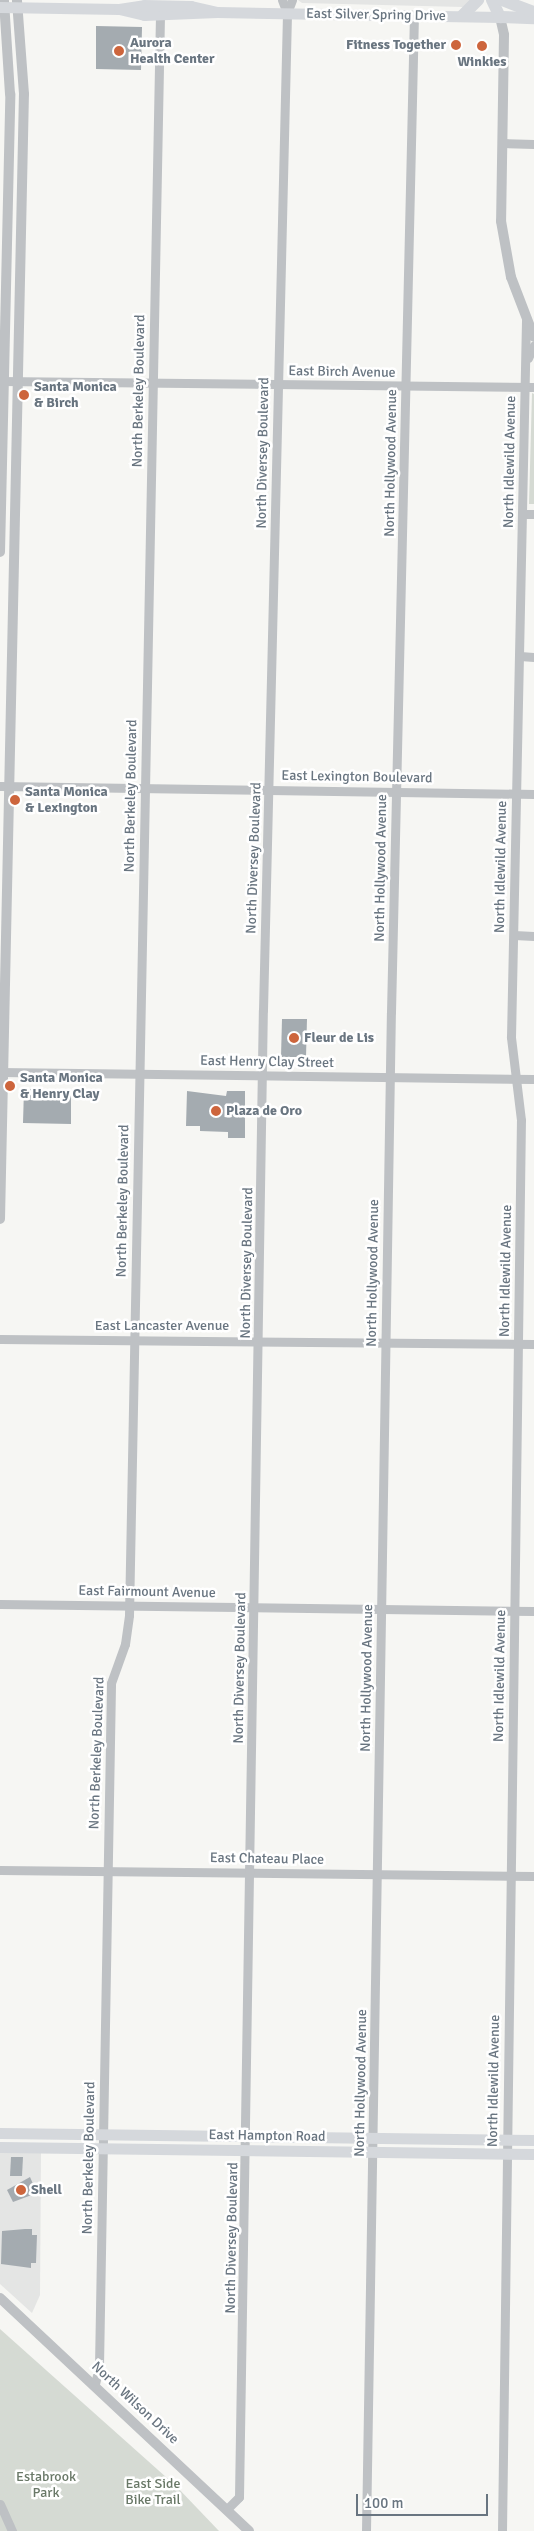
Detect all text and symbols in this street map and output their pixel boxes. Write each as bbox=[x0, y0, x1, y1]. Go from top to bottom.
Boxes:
street label: East Silver Spring Drive bbox=[306, 5, 446, 25]
place label: Aurora Health Center bbox=[130, 35, 215, 68]
place label: Fitness Together bbox=[346, 37, 446, 53]
marker: Fitness Together bbox=[450, 39, 462, 51]
marker: Winkies bbox=[476, 40, 488, 52]
marker: Aurora Health Center bbox=[112, 44, 126, 58]
place label: Winkies bbox=[457, 54, 507, 70]
street label: North Berkeley Boulevard bbox=[129, 314, 149, 468]
street label: East Birch Avenue bbox=[288, 363, 396, 381]
street label: North Diversey Boulevard bbox=[253, 377, 273, 529]
place label: Santa Monica & Birch bbox=[34, 379, 117, 412]
marker: Santa Monica & Birch bbox=[18, 389, 30, 401]
street label: North Hollywood Avenue bbox=[381, 389, 401, 537]
street label: North Idlewild Avenue bbox=[500, 396, 520, 528]
street label: North Berkeley Boulevard bbox=[121, 719, 141, 873]
street label: East Lexington Boulevard bbox=[281, 767, 433, 787]
street label: North Diversey Boulevard bbox=[243, 782, 265, 934]
place label: Santa Monica & Lexington bbox=[25, 784, 108, 816]
marker: Santa Monica & Lexington bbox=[9, 794, 21, 806]
street label: North Hollywood Avenue bbox=[371, 794, 391, 942]
street label: North Idlewild Avenue bbox=[491, 801, 511, 933]
place label: Fleur de Lis bbox=[304, 1030, 374, 1046]
marker: Fleur de Lis bbox=[288, 1032, 300, 1044]
street label: East Henry Clay Street bbox=[200, 1052, 334, 1072]
place label: Santa Monica & Henry Clay bbox=[20, 1070, 103, 1102]
marker: Santa Monica & Henry Clay bbox=[4, 1080, 16, 1092]
place label: Plaza de Oro bbox=[226, 1103, 302, 1119]
marker: Plaza de Oro bbox=[210, 1105, 222, 1117]
street label: North Berkeley Boulevard bbox=[113, 1124, 133, 1278]
street label: North Diversey Boulevard bbox=[237, 1187, 257, 1339]
street label: North Hollywood Avenue bbox=[363, 1199, 383, 1347]
street label: North Idlewild Avenue bbox=[496, 1205, 516, 1337]
street label: East Lancaster Avenue bbox=[95, 1318, 229, 1334]
street label: East Fairmount Avenue bbox=[78, 1582, 216, 1602]
street label: North Diversey Boulevard bbox=[230, 1592, 250, 1744]
street label: North Hollywood Avenue bbox=[357, 1604, 377, 1752]
street label: North Idlewild Avenue bbox=[490, 1610, 510, 1742]
street label: North Berkeley Boulevard bbox=[86, 1676, 108, 1830]
street label: East Chateau Place bbox=[210, 1850, 324, 1868]
street label: North Hollywood Avenue bbox=[351, 2009, 371, 2157]
street label: North Idlewild Avenue bbox=[484, 2015, 504, 2147]
street label: North Berkeley Boulevard bbox=[79, 2081, 99, 2235]
street label: East Hampton Road bbox=[208, 2127, 326, 2145]
street label: North Diversey Boulevard bbox=[222, 2162, 242, 2314]
place label: Shell bbox=[31, 2182, 62, 2198]
marker: Shell bbox=[15, 2184, 27, 2196]
street label: North Wilson Drive bbox=[88, 2358, 182, 2448]
park label: Estabrook Park bbox=[16, 2469, 76, 2502]
park label: East Side Bike Trail bbox=[125, 2476, 181, 2508]
scale bar bbox=[359, 2484, 492, 2516]
text: 100 m bbox=[364, 2494, 404, 2512]

